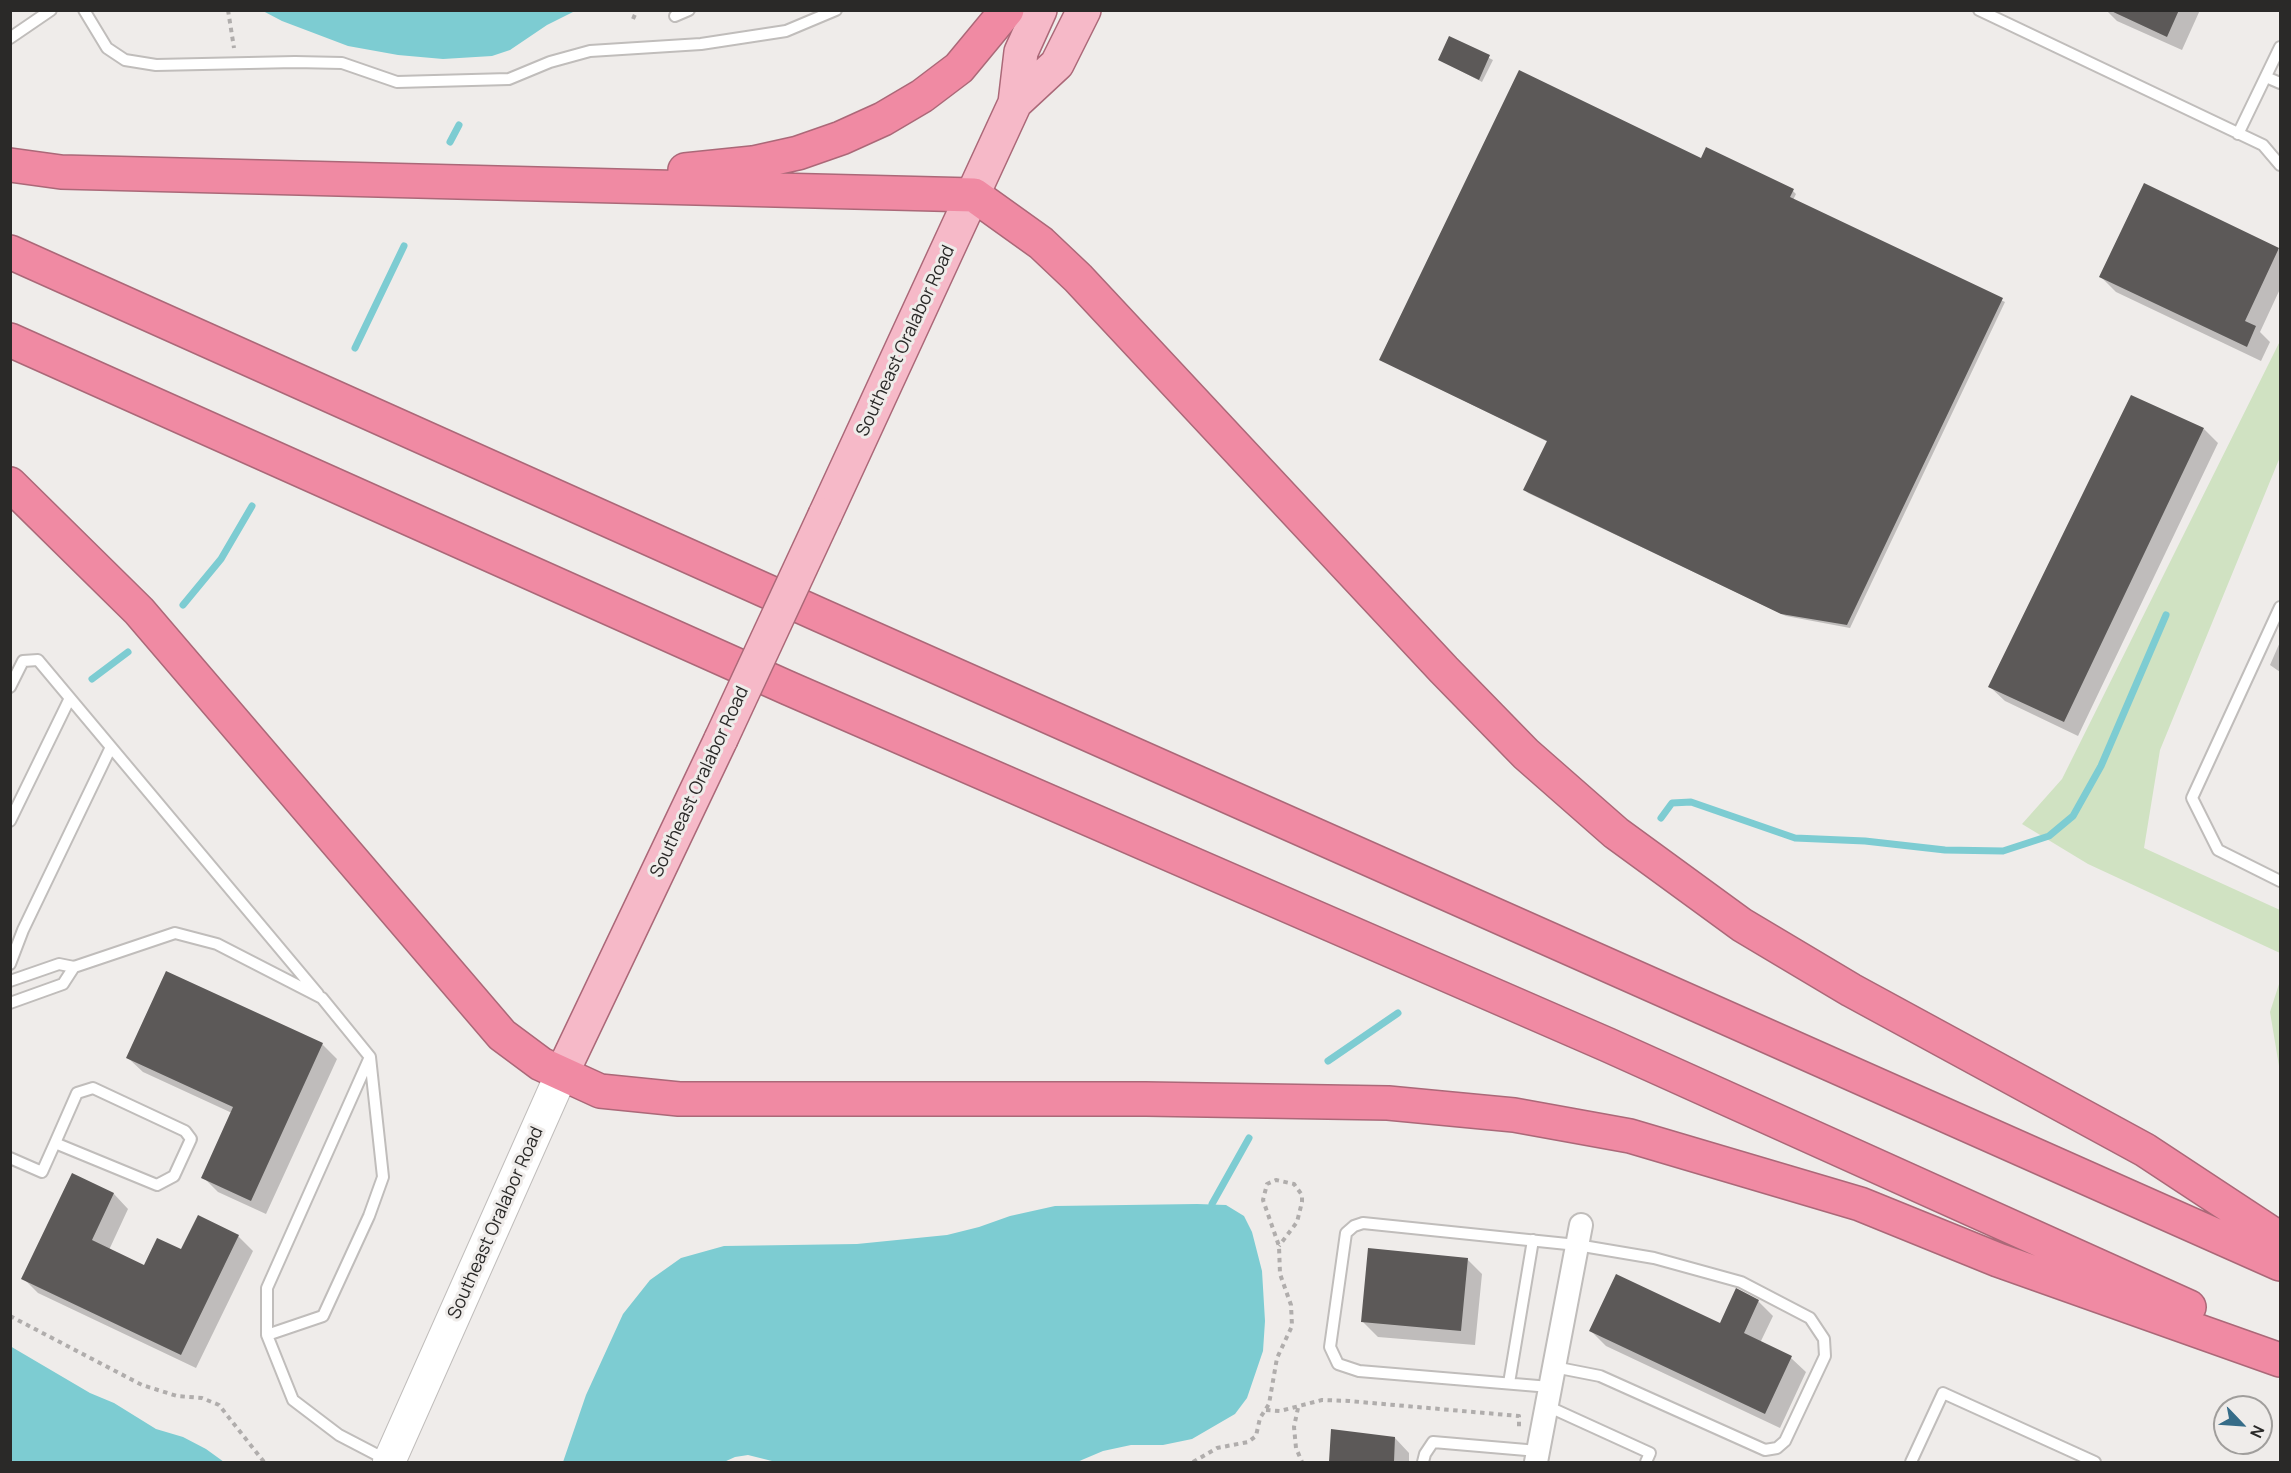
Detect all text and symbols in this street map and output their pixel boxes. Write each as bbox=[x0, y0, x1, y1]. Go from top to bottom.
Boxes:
street label: Southeast Oralabor Road bbox=[852, 242, 960, 440]
street label: Southeast Oralabor Road bbox=[646, 683, 754, 881]
street label: Southeast Oralabor Road bbox=[444, 1123, 548, 1323]
north arrow bbox=[2213, 1395, 2273, 1455]
text: N bbox=[2245, 1422, 2270, 1442]

